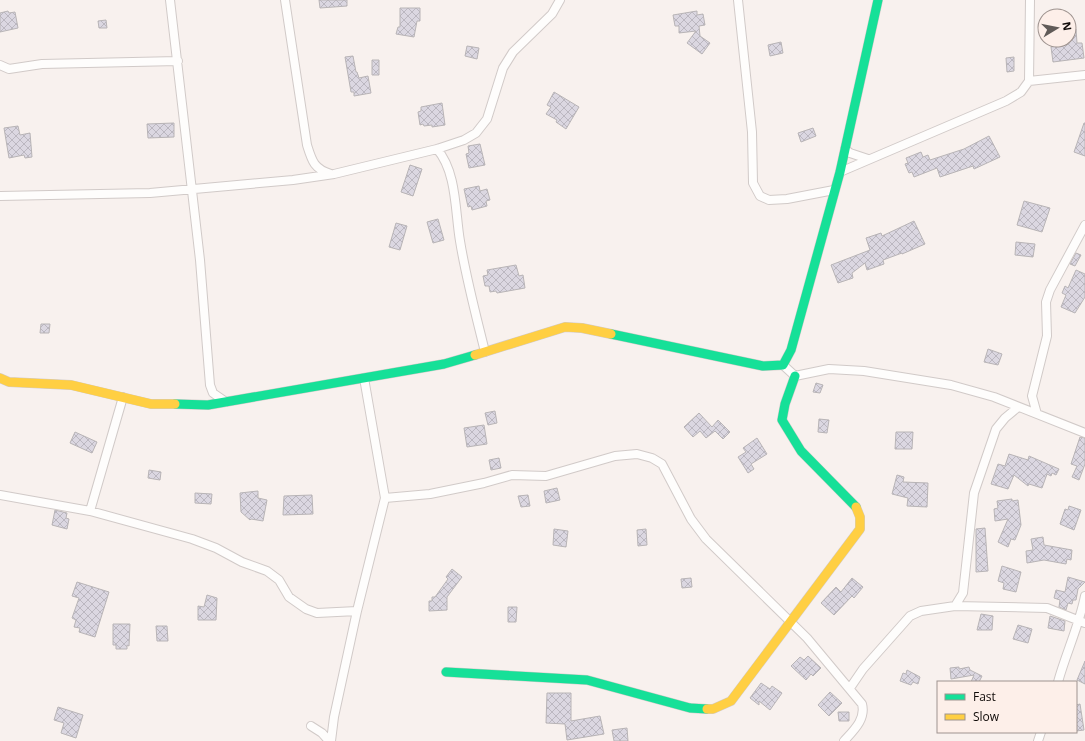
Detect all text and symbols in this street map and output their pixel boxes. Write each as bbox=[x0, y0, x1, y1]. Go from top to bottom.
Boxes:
north arrow bbox=[1037, 8, 1077, 48]
text: N bbox=[1059, 20, 1076, 32]
legend bbox=[937, 681, 1077, 733]
text: Fast bbox=[973, 688, 996, 705]
text: Slow bbox=[973, 708, 1000, 725]

